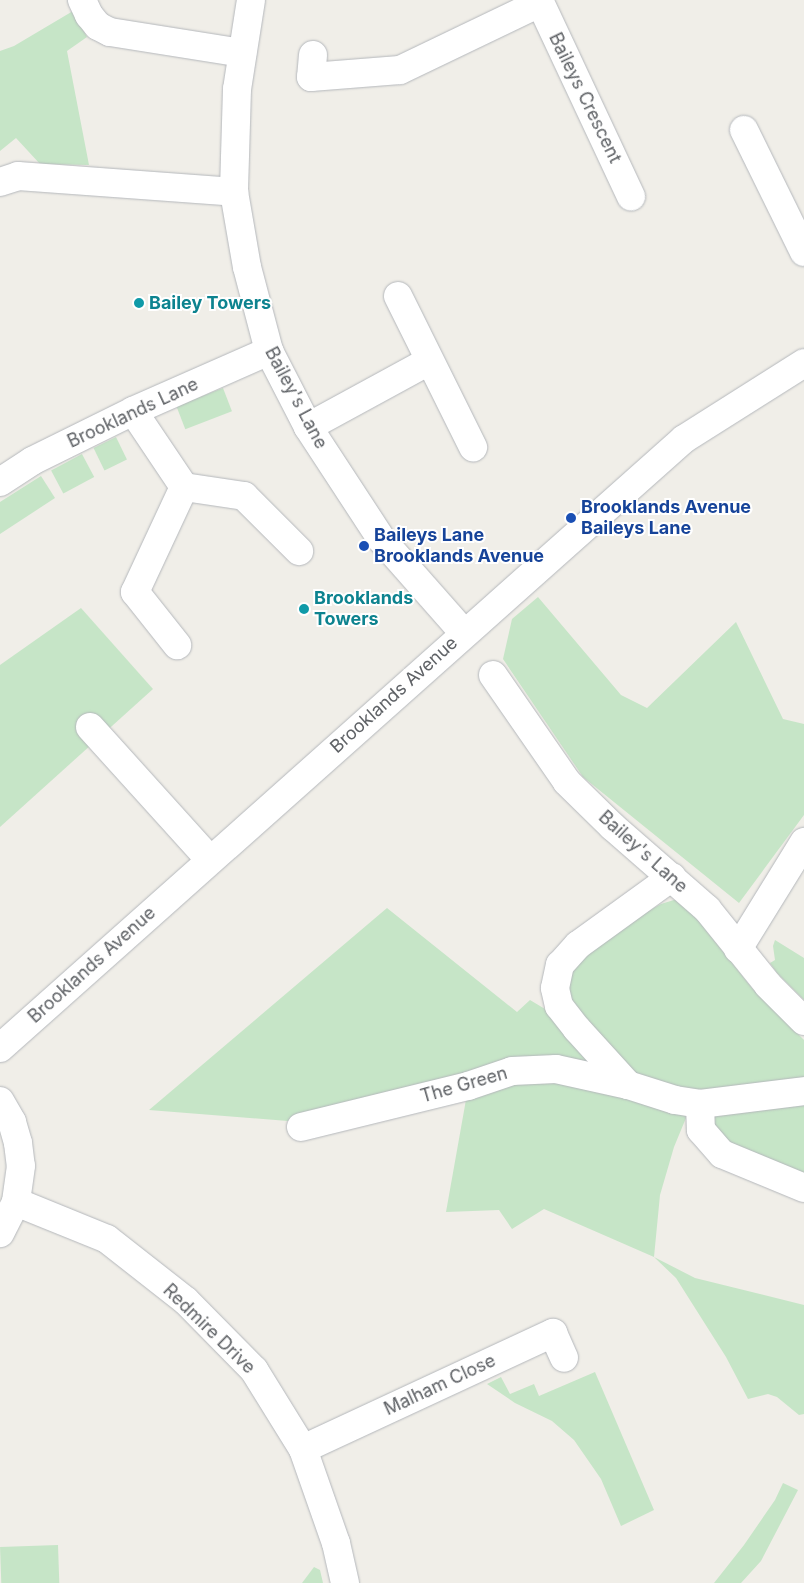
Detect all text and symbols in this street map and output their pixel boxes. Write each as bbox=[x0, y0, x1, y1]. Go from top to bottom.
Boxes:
street label: Baileys Crescent bbox=[544, 29, 626, 167]
place label: Bailey Towers bbox=[149, 292, 271, 314]
marker: Bailey Towers bbox=[133, 297, 145, 309]
street label: Bailey's Lane bbox=[260, 343, 332, 453]
street label: Brooklands Lane bbox=[64, 373, 202, 453]
place label: Brooklands Avenue Baileys Lane bbox=[581, 497, 751, 540]
marker: Brooklands Avenue Baileys Lane bbox=[565, 512, 577, 524]
place label: Baileys Lane Brooklands Avenue bbox=[374, 525, 544, 568]
marker: Baileys Lane Brooklands Avenue bbox=[358, 540, 370, 552]
place label: Brooklands Towers bbox=[314, 588, 413, 630]
marker: Brooklands Towers bbox=[298, 603, 310, 615]
street label: Brooklands Avenue bbox=[326, 632, 462, 758]
street label: Bailey's Lane bbox=[594, 806, 692, 898]
street label: Brooklands Avenue bbox=[24, 902, 160, 1028]
street label: The Green bbox=[418, 1062, 510, 1108]
street label: Redmire Drive bbox=[158, 1280, 260, 1378]
street label: Malham Close bbox=[381, 1350, 499, 1420]

